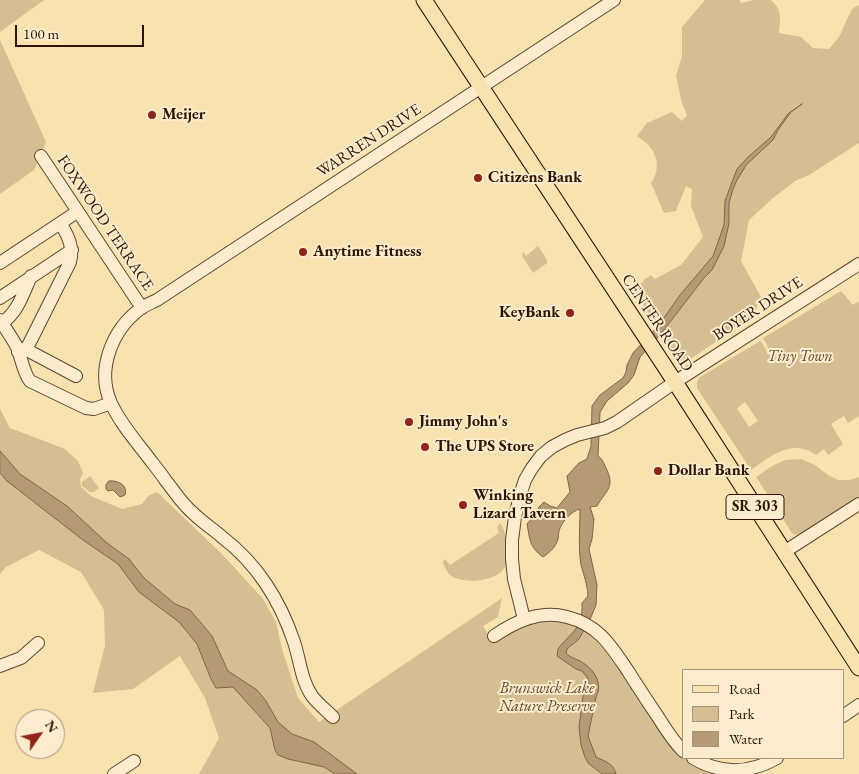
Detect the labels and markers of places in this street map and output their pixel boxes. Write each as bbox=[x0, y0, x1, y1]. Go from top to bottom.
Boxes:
place label: Meijer bbox=[162, 105, 205, 125]
marker: Meijer bbox=[146, 109, 158, 121]
place label: Citizens Bank bbox=[488, 168, 582, 188]
marker: Citizens Bank bbox=[472, 172, 484, 184]
place label: Anytime Fitness bbox=[313, 242, 422, 262]
marker: Anytime Fitness bbox=[297, 246, 309, 258]
place label: KeyBank bbox=[499, 303, 560, 323]
marker: KeyBank bbox=[564, 307, 576, 319]
place label: Jimmy John's bbox=[419, 412, 507, 432]
marker: Jimmy John's bbox=[403, 416, 415, 428]
place label: The UPS Store bbox=[435, 437, 534, 457]
marker: The UPS Store bbox=[419, 441, 431, 453]
place label: Dollar Bank bbox=[668, 461, 749, 481]
marker: Dollar Bank bbox=[652, 465, 664, 477]
place label: Winking Lizard Tavern bbox=[473, 486, 566, 524]
marker: Winking Lizard Tavern bbox=[457, 499, 469, 511]

